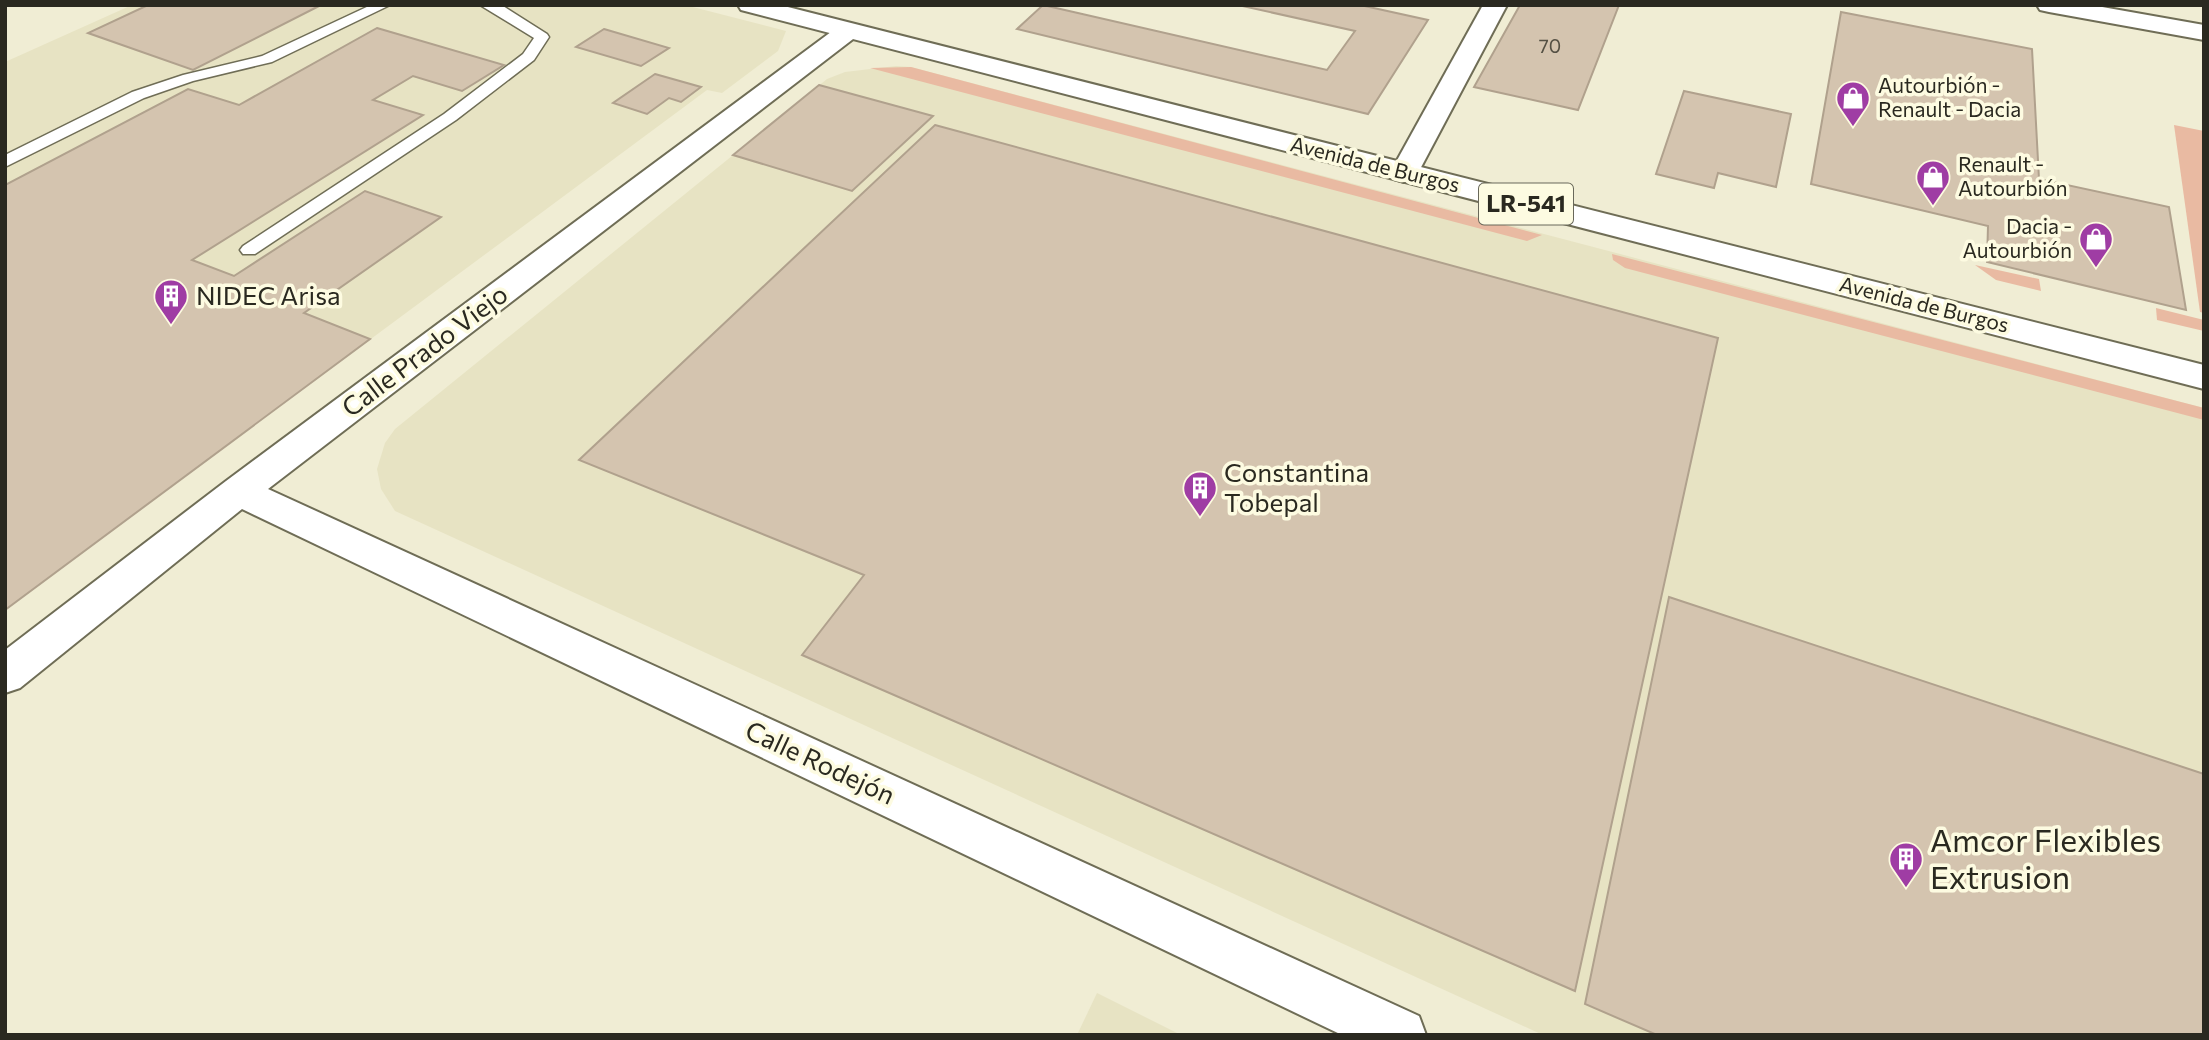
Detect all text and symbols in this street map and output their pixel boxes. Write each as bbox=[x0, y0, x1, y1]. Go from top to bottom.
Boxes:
house number: 70 bbox=[1539, 34, 1561, 57]
place label: Autourbión - Renault - Dacia bbox=[1878, 72, 2021, 121]
shop icon: Autourbión - Renault - Dacia bbox=[1834, 79, 1872, 128]
street label: Avenida de Burgos bbox=[1288, 130, 1463, 197]
place label: Renault - Autourbión bbox=[1958, 151, 2068, 200]
shop icon: Renault - Autourbión bbox=[1914, 158, 1952, 207]
road number: LR-541 bbox=[1479, 184, 1573, 224]
place label: Dacia - Autourbión bbox=[1962, 213, 2072, 262]
shop icon: Dacia - Autourbión bbox=[2077, 220, 2115, 269]
street label: Avenida de Burgos bbox=[1837, 270, 2012, 337]
building icon: NIDEC Arisa bbox=[152, 277, 190, 326]
street label: Calle Prado Viejo bbox=[335, 277, 513, 422]
place label: NIDEC Arisa bbox=[196, 279, 341, 310]
place label: Constantina Tobepal bbox=[1224, 456, 1369, 517]
building icon: Constantina Tobepal bbox=[1181, 469, 1219, 518]
street label: Calle Rodejón bbox=[741, 714, 900, 810]
place label: Amcor Flexibles Extrusion bbox=[1930, 819, 2161, 896]
building icon: Amcor Flexibles Extrusion bbox=[1887, 840, 1925, 889]

